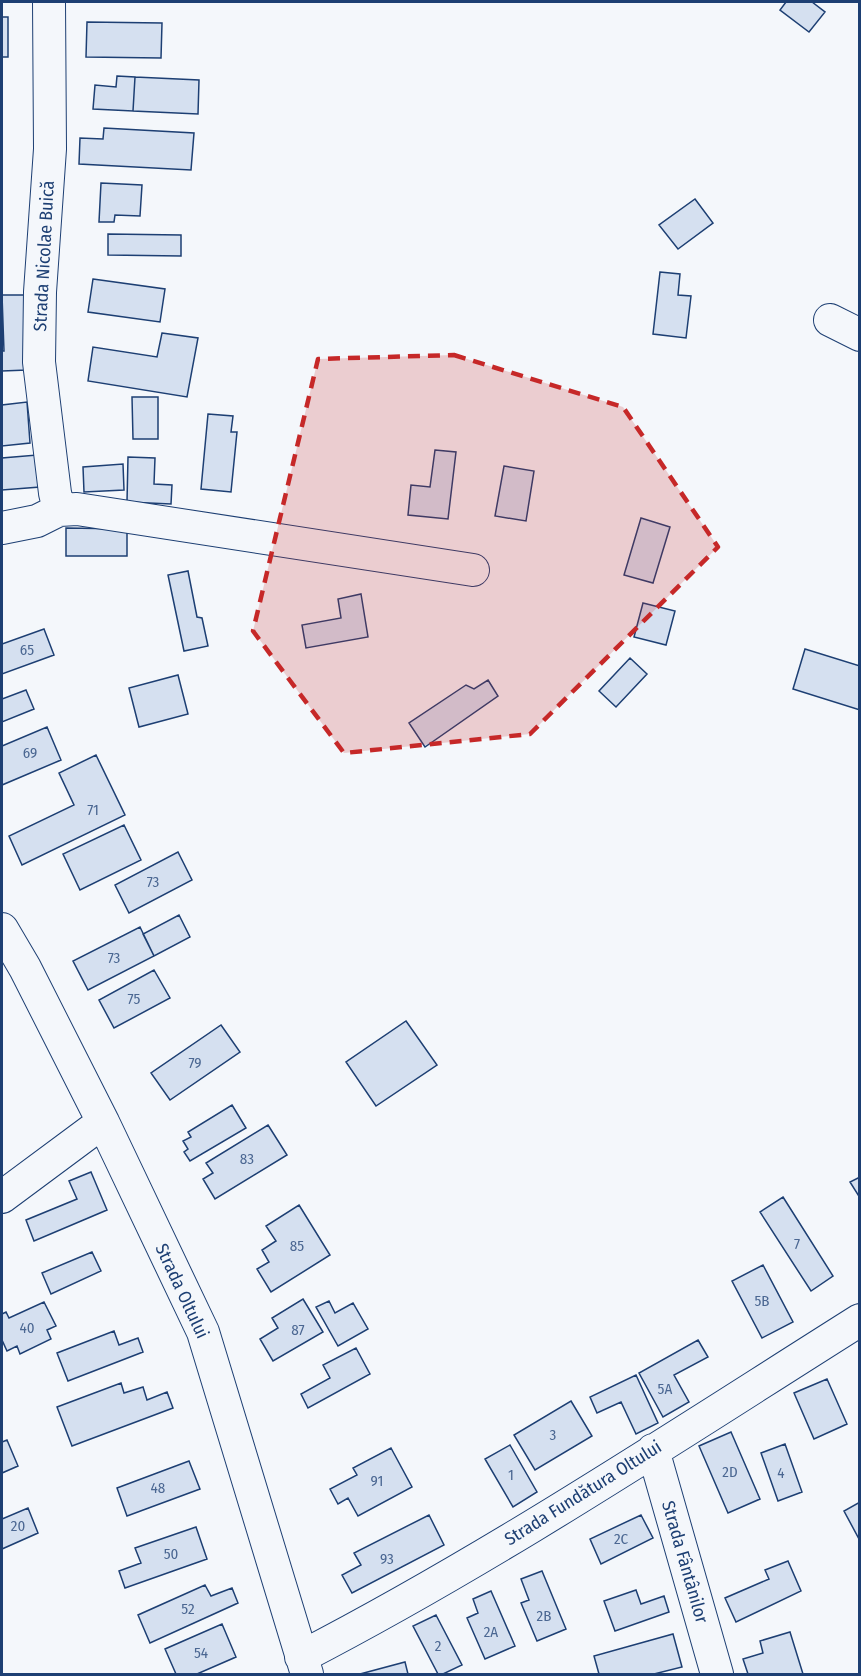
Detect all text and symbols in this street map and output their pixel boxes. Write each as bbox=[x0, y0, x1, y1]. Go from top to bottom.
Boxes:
street label: Strada Nicolae Buică bbox=[29, 180, 59, 332]
house number: 65 bbox=[20, 641, 34, 659]
house number: 69 bbox=[23, 744, 37, 762]
house number: 71 bbox=[87, 801, 99, 819]
house number: 73 bbox=[147, 873, 160, 891]
house number: 73 bbox=[108, 949, 121, 967]
house number: 75 bbox=[128, 990, 140, 1008]
house number: 79 bbox=[188, 1054, 202, 1072]
house number: 83 bbox=[240, 1150, 254, 1168]
house number: 7 bbox=[794, 1235, 800, 1253]
house number: 85 bbox=[290, 1237, 304, 1255]
street label: Strada Oltului bbox=[150, 1240, 214, 1342]
house number: 5B bbox=[754, 1292, 770, 1310]
house number: 40 bbox=[19, 1319, 35, 1337]
house number: 87 bbox=[291, 1321, 305, 1339]
house number: 5A bbox=[658, 1380, 672, 1398]
house number: 3 bbox=[550, 1426, 557, 1444]
street label: Strada Fundătura Oltului bbox=[501, 1436, 665, 1550]
house number: 2D bbox=[722, 1463, 738, 1481]
house number: 4 bbox=[777, 1464, 785, 1482]
house number: 1 bbox=[508, 1466, 514, 1484]
house number: 91 bbox=[371, 1472, 383, 1490]
house number: 48 bbox=[151, 1479, 165, 1497]
street label: Strada Fântânilor bbox=[657, 1498, 713, 1626]
house number: 20 bbox=[11, 1517, 25, 1535]
house number: 2C bbox=[614, 1530, 628, 1548]
house number: 50 bbox=[164, 1545, 178, 1563]
house number: 93 bbox=[380, 1550, 394, 1568]
house number: 52 bbox=[181, 1600, 195, 1618]
house number: 2B bbox=[537, 1607, 551, 1625]
house number: 2A bbox=[484, 1623, 498, 1641]
house number: 2 bbox=[435, 1637, 442, 1655]
house number: 54 bbox=[194, 1644, 208, 1662]

